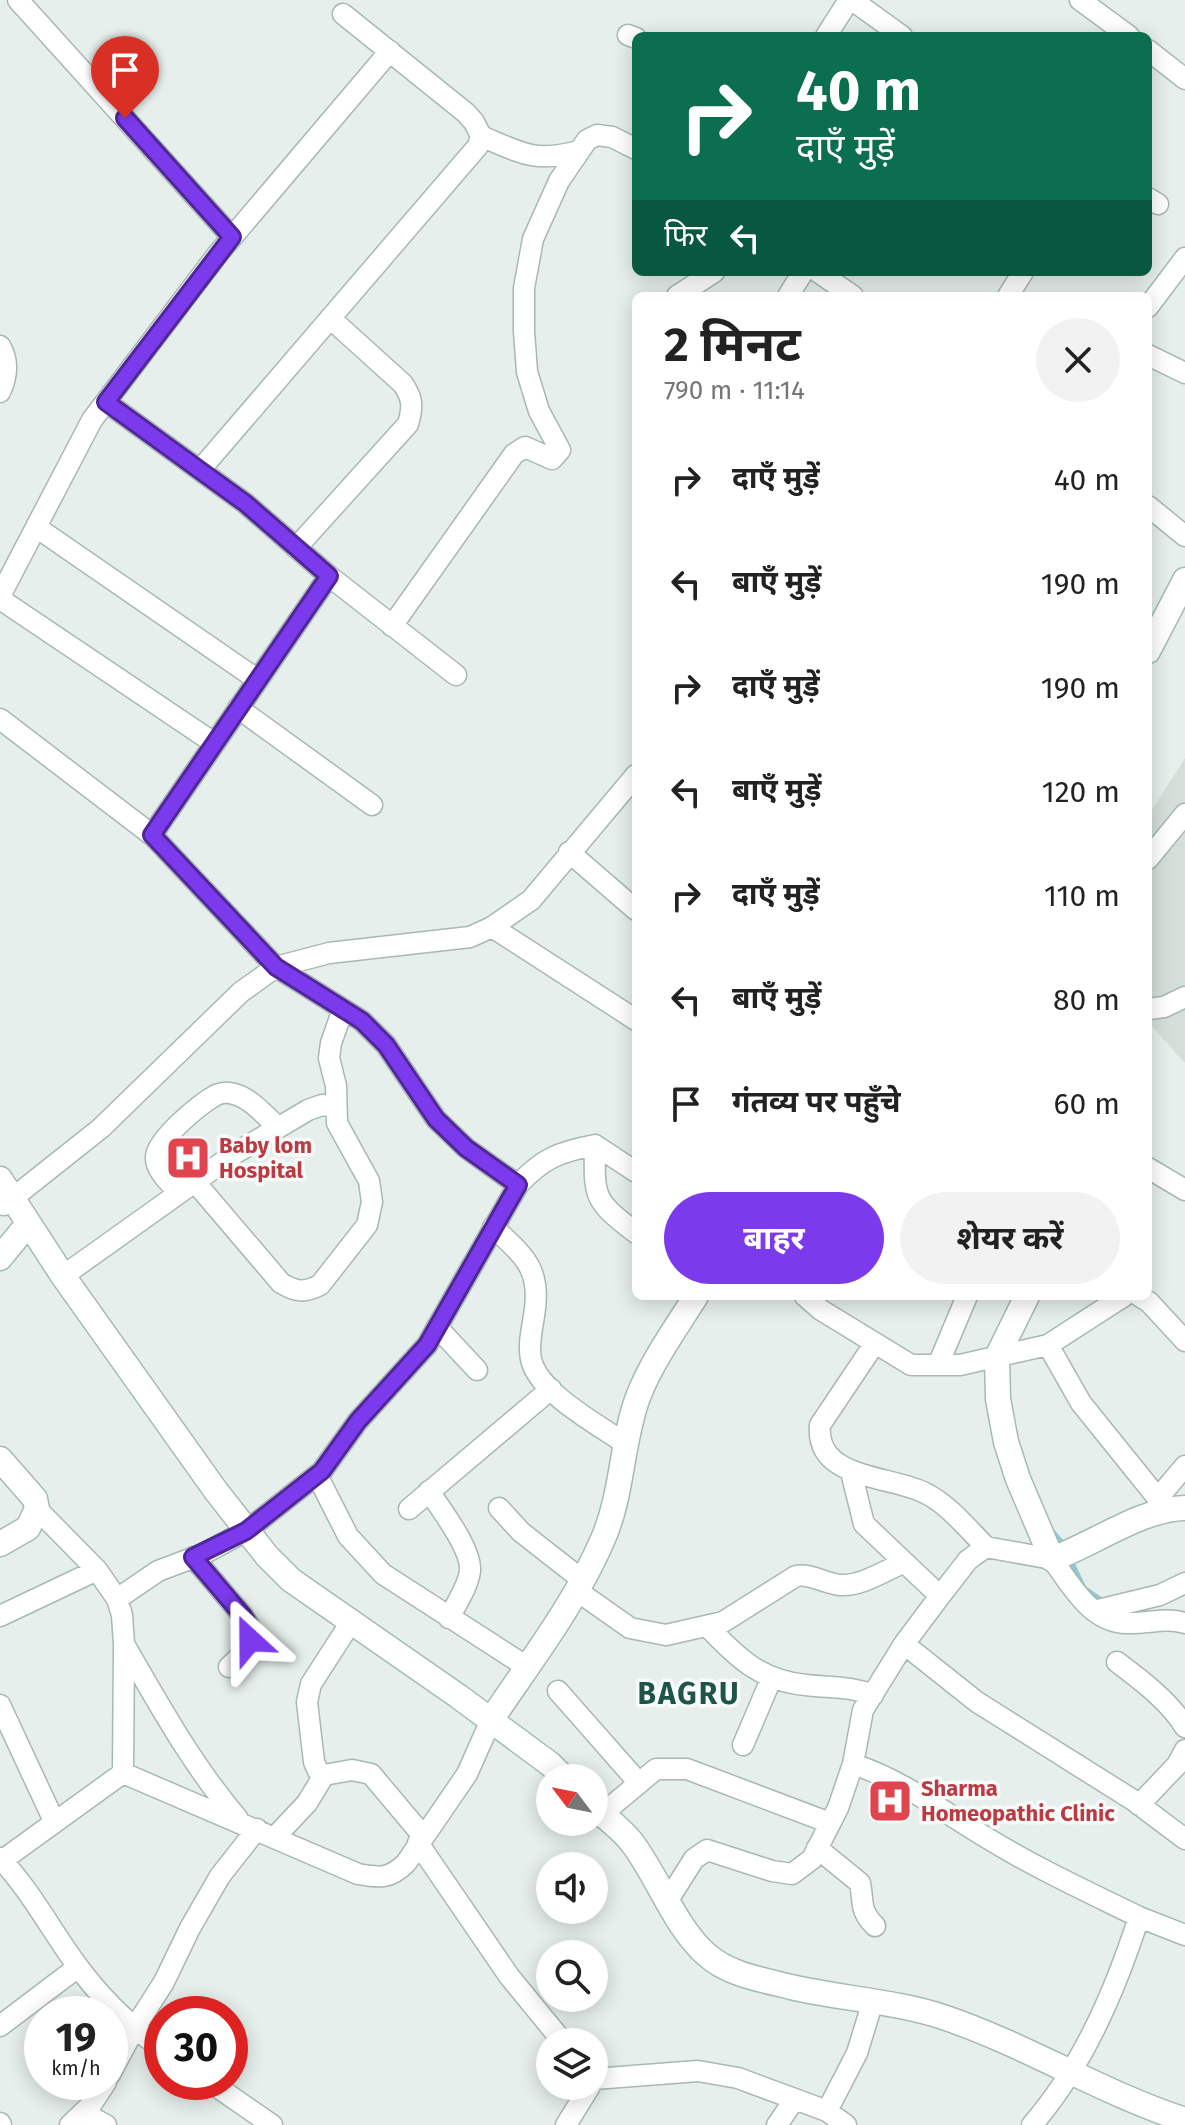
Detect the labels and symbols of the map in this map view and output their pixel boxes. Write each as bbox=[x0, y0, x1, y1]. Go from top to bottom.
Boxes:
pin bbox=[91, 36, 159, 118]
place label: Baby lom Hospital bbox=[219, 1132, 312, 1184]
hospital icon: Baby lom Hospital bbox=[164, 1134, 212, 1182]
position arrow bbox=[208, 1598, 292, 1682]
district label: BAGRU bbox=[638, 1676, 740, 1712]
north arrow bbox=[536, 1764, 608, 1836]
place label: Sharma Homeopathic Clinic bbox=[921, 1775, 1115, 1827]
hospital icon: Sharma Homeopathic Clinic bbox=[866, 1777, 914, 1825]
speed limit sign: 30 bbox=[144, 1996, 248, 2100]

